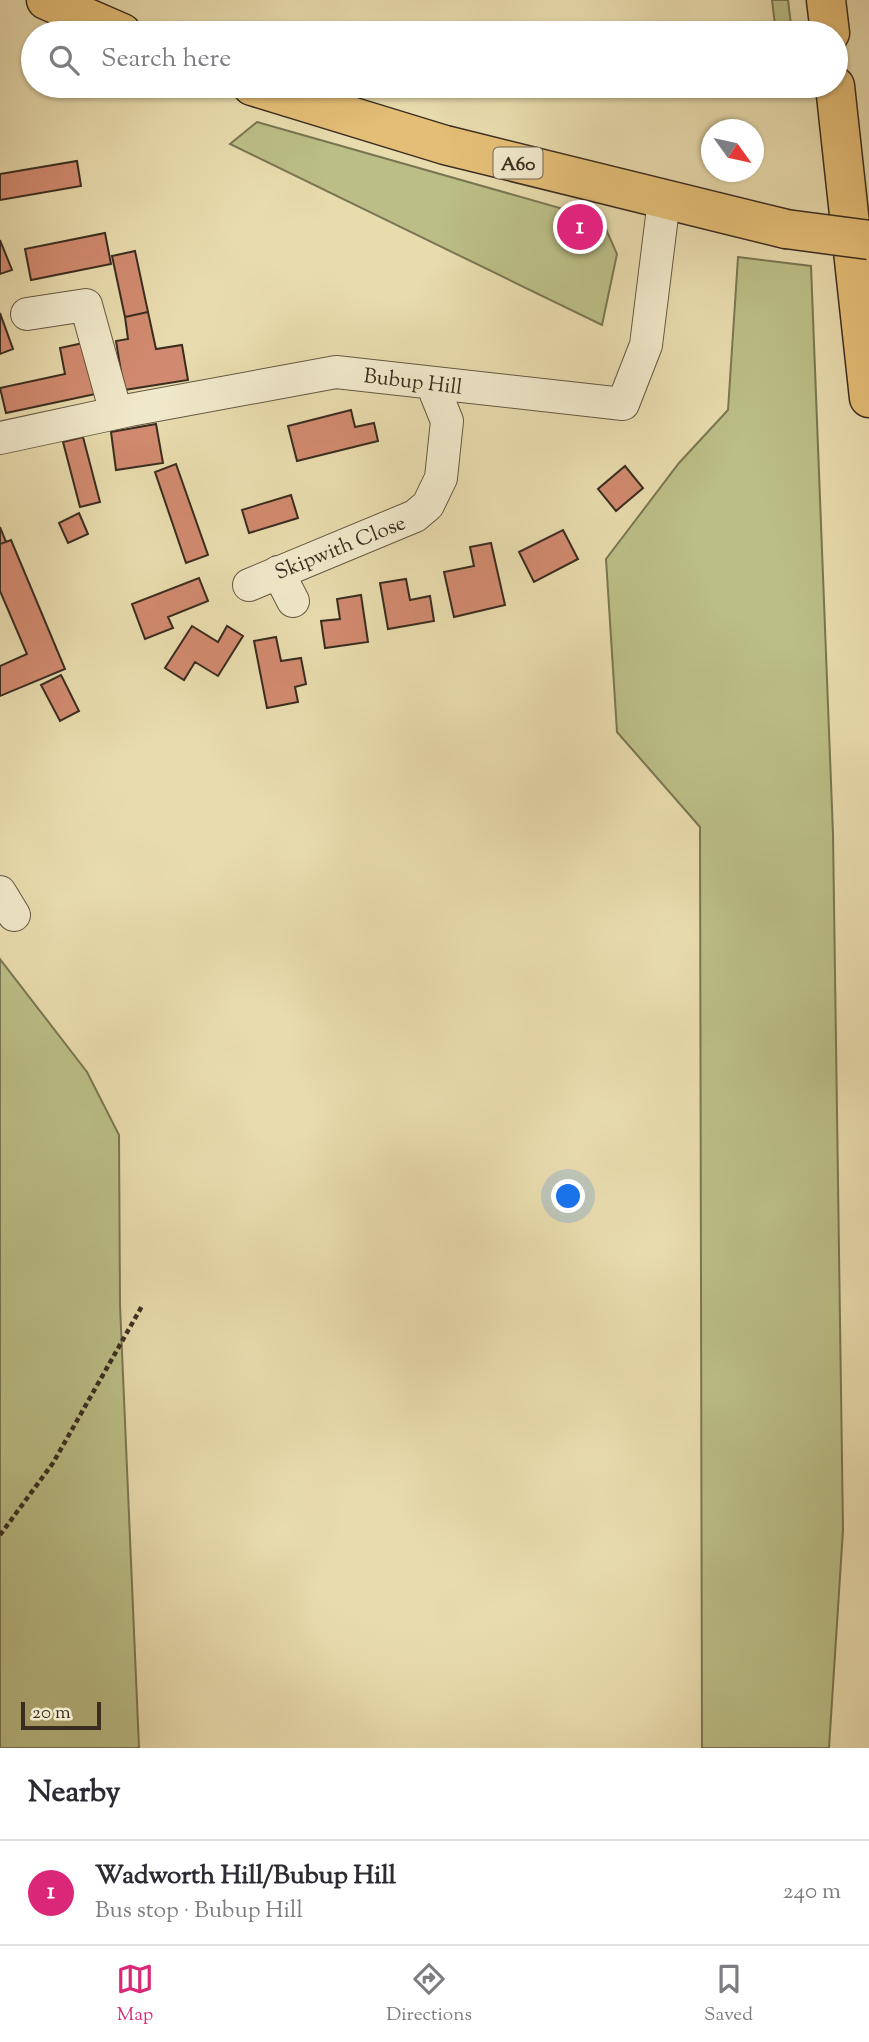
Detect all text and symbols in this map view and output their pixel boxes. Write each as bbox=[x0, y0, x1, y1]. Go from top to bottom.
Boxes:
search box bbox=[21, 21, 848, 98]
icon: search bbox=[45, 41, 83, 79]
text: Search here bbox=[101, 41, 231, 78]
north arrow bbox=[701, 119, 764, 182]
road number: A60 bbox=[494, 148, 542, 178]
pin: 1 bbox=[557, 201, 603, 253]
street label: Bubup Hill bbox=[362, 362, 464, 404]
street label: Skipwith Close bbox=[271, 509, 411, 589]
your location bbox=[551, 1179, 585, 1213]
scale bar bbox=[21, 1699, 102, 1731]
text: 20 m bbox=[32, 1700, 71, 1727]
text: Nearby bbox=[28, 1772, 120, 1815]
text: Wadworth Hill/Bubup Hill bbox=[95, 1858, 396, 1895]
text: 1 bbox=[47, 1876, 55, 1909]
text: 240 m bbox=[783, 1876, 841, 1909]
text: Bus stop · Bubup Hill bbox=[95, 1895, 303, 1928]
tab: Map bbox=[116, 1960, 154, 2029]
tab: Directions bbox=[386, 1960, 472, 2029]
tab: Saved bbox=[704, 1960, 753, 2029]

